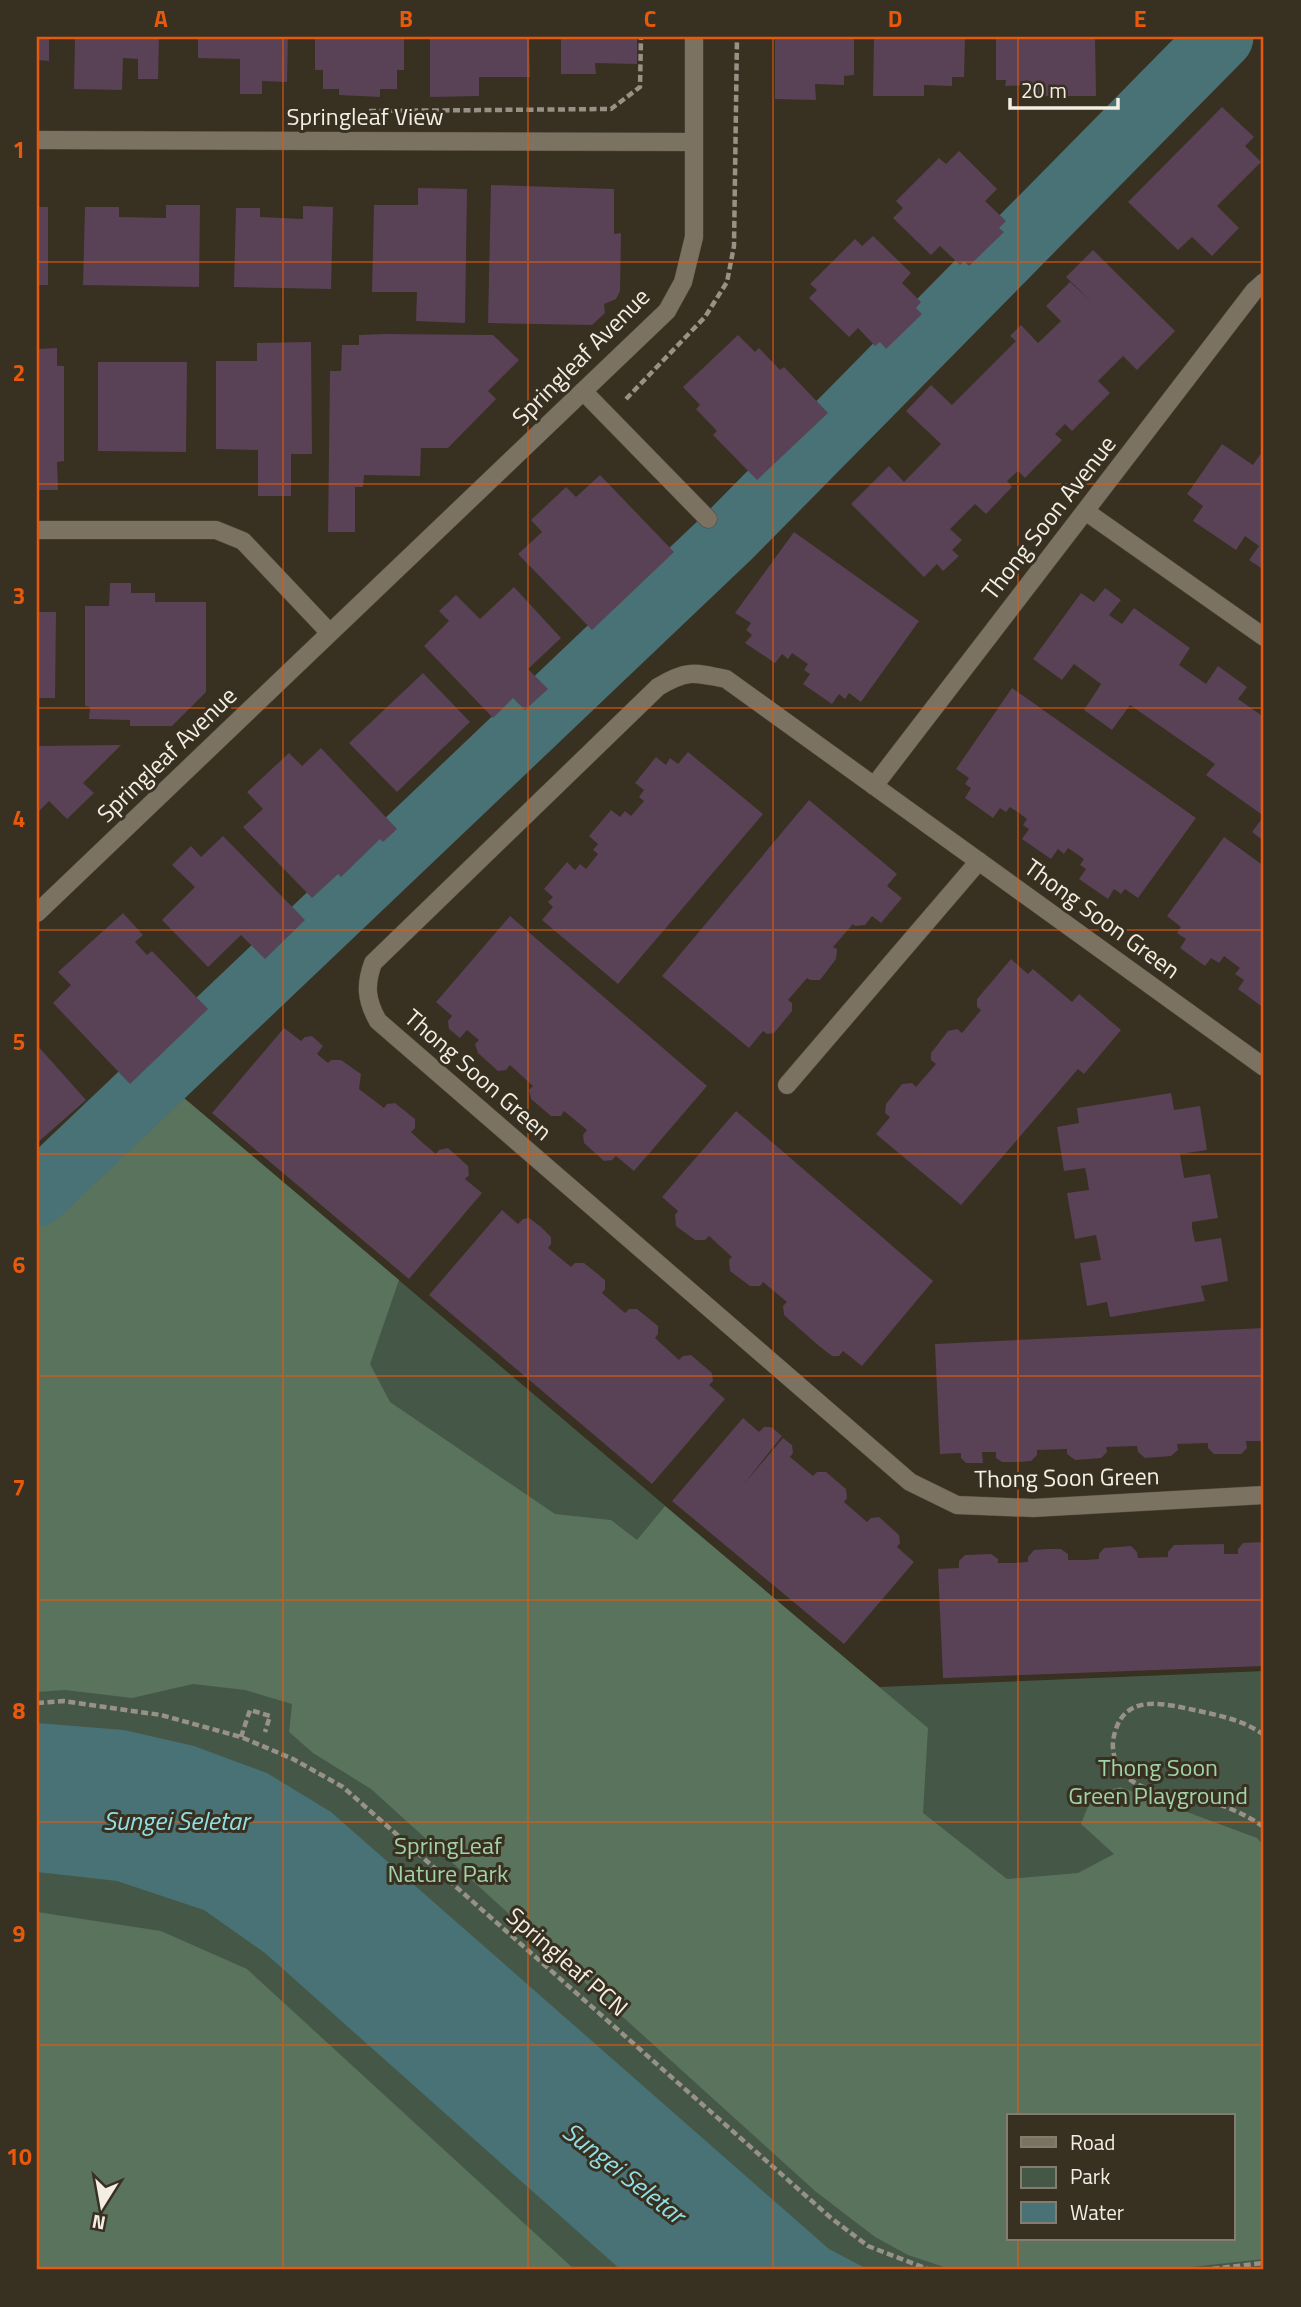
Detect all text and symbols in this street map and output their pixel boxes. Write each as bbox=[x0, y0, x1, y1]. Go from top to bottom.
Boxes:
text: A bbox=[154, 1, 168, 36]
text: B bbox=[399, 1, 413, 36]
text: C bbox=[644, 1, 656, 36]
text: D bbox=[888, 1, 902, 36]
text: E bbox=[1134, 1, 1146, 36]
scale bar bbox=[1010, 66, 1119, 110]
text: 20 m bbox=[1021, 74, 1067, 106]
street label: Springleaf View bbox=[287, 98, 443, 134]
text: 1 bbox=[13, 132, 25, 167]
street label: Springleaf Avenue bbox=[503, 279, 658, 434]
text: 2 bbox=[13, 355, 25, 390]
street label: Thong Soon Avenue bbox=[972, 427, 1124, 607]
text: 3 bbox=[13, 578, 25, 613]
street label: Springleaf Avenue bbox=[88, 678, 244, 831]
text: 4 bbox=[13, 801, 25, 836]
street label: Thong Soon Green bbox=[1017, 849, 1188, 987]
street label: Thong Soon Green bbox=[397, 1000, 560, 1149]
text: 5 bbox=[13, 1024, 25, 1059]
text: 6 bbox=[13, 1247, 26, 1282]
street label: Thong Soon Green bbox=[974, 1457, 1160, 1497]
text: 7 bbox=[13, 1470, 25, 1505]
text: 8 bbox=[13, 1693, 26, 1728]
park label: Thong Soon Green Playground bbox=[1068, 1749, 1248, 1813]
water label: Sungei Seletar bbox=[103, 1801, 252, 1840]
park label: SpringLeaf Nature Park bbox=[388, 1827, 509, 1891]
street label: Springleaf PCN bbox=[499, 1898, 636, 2024]
text: 9 bbox=[13, 1916, 26, 1951]
water label: Sungei Seletar bbox=[555, 2112, 696, 2235]
legend bbox=[1007, 2114, 1234, 2240]
text: Road bbox=[1070, 2126, 1115, 2158]
text: 10 bbox=[6, 2139, 32, 2174]
text: Park bbox=[1070, 2160, 1110, 2192]
north arrow bbox=[66, 2170, 136, 2240]
text: Water bbox=[1070, 2196, 1124, 2228]
text: N bbox=[89, 2208, 108, 2239]

